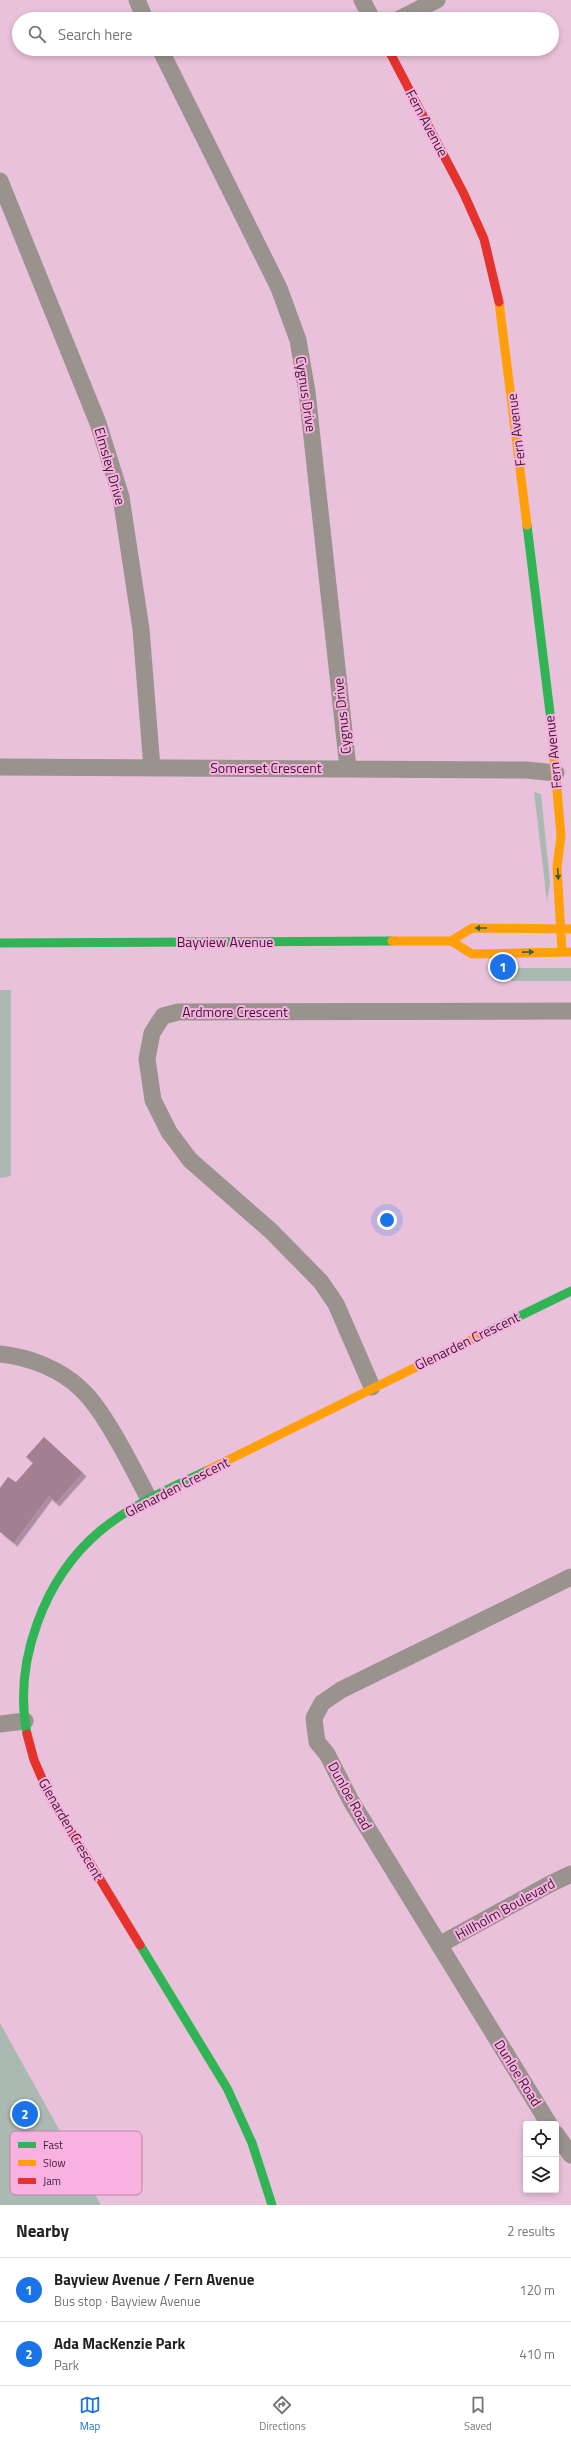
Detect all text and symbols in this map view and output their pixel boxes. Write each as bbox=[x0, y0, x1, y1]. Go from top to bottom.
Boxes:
search box bbox=[12, 12, 559, 56]
icon: search bbox=[26, 23, 48, 45]
text: Search here bbox=[58, 23, 132, 46]
street label: Fern Avenue bbox=[401, 85, 454, 160]
street label: Cygnus Drive bbox=[291, 355, 322, 433]
street label: Fern Avenue bbox=[501, 392, 530, 468]
street label: Elmsley Drive bbox=[89, 425, 132, 507]
street label: Cygnus Drive bbox=[327, 677, 356, 755]
street label: Fern Avenue bbox=[538, 714, 567, 790]
street label: Somerset Crescent bbox=[210, 757, 322, 778]
one-way arrow bbox=[554, 868, 561, 880]
one-way arrow bbox=[474, 925, 487, 931]
street label: Bayview Avenue bbox=[177, 931, 273, 952]
one-way arrow bbox=[522, 949, 534, 956]
pin: 1 bbox=[490, 952, 516, 982]
street label: Ardmore Crescent bbox=[182, 1001, 288, 1022]
your location bbox=[377, 1210, 397, 1230]
street label: Glenarden Crescent bbox=[411, 1306, 523, 1375]
street label: Glenarden Crescent bbox=[121, 1451, 233, 1522]
street label: Dunloe Road bbox=[323, 1758, 378, 1834]
street label: Glenarden Crescent bbox=[34, 1774, 109, 1884]
street label: Hillholm Boulevard bbox=[451, 1872, 559, 1945]
street label: Dunloe Road bbox=[490, 2035, 547, 2110]
pin: 2 bbox=[12, 2099, 38, 2129]
map controls bbox=[523, 2121, 559, 2193]
button: locate bbox=[523, 2121, 559, 2157]
legend bbox=[10, 2131, 142, 2195]
text: Fast bbox=[43, 2137, 63, 2153]
text: Slow bbox=[43, 2155, 66, 2171]
button: layers bbox=[523, 2157, 559, 2193]
text: Jam bbox=[43, 2173, 61, 2189]
text: Nearby bbox=[16, 2218, 69, 2244]
text: 2 results bbox=[507, 2221, 555, 2241]
text: Bayview Avenue / Fern Avenue bbox=[54, 2268, 254, 2291]
text: 1 bbox=[25, 2280, 33, 2300]
text: 120 m bbox=[519, 2280, 555, 2300]
text: Bus stop · Bayview Avenue bbox=[54, 2291, 200, 2311]
text: Ada MacKenzie Park bbox=[54, 2332, 185, 2355]
text: 2 bbox=[25, 2344, 33, 2364]
text: 410 m bbox=[519, 2344, 555, 2364]
text: Park bbox=[54, 2355, 79, 2375]
tab: Map bbox=[79, 2394, 101, 2434]
tab: Directions bbox=[259, 2394, 306, 2434]
tab: Saved bbox=[464, 2394, 492, 2434]

